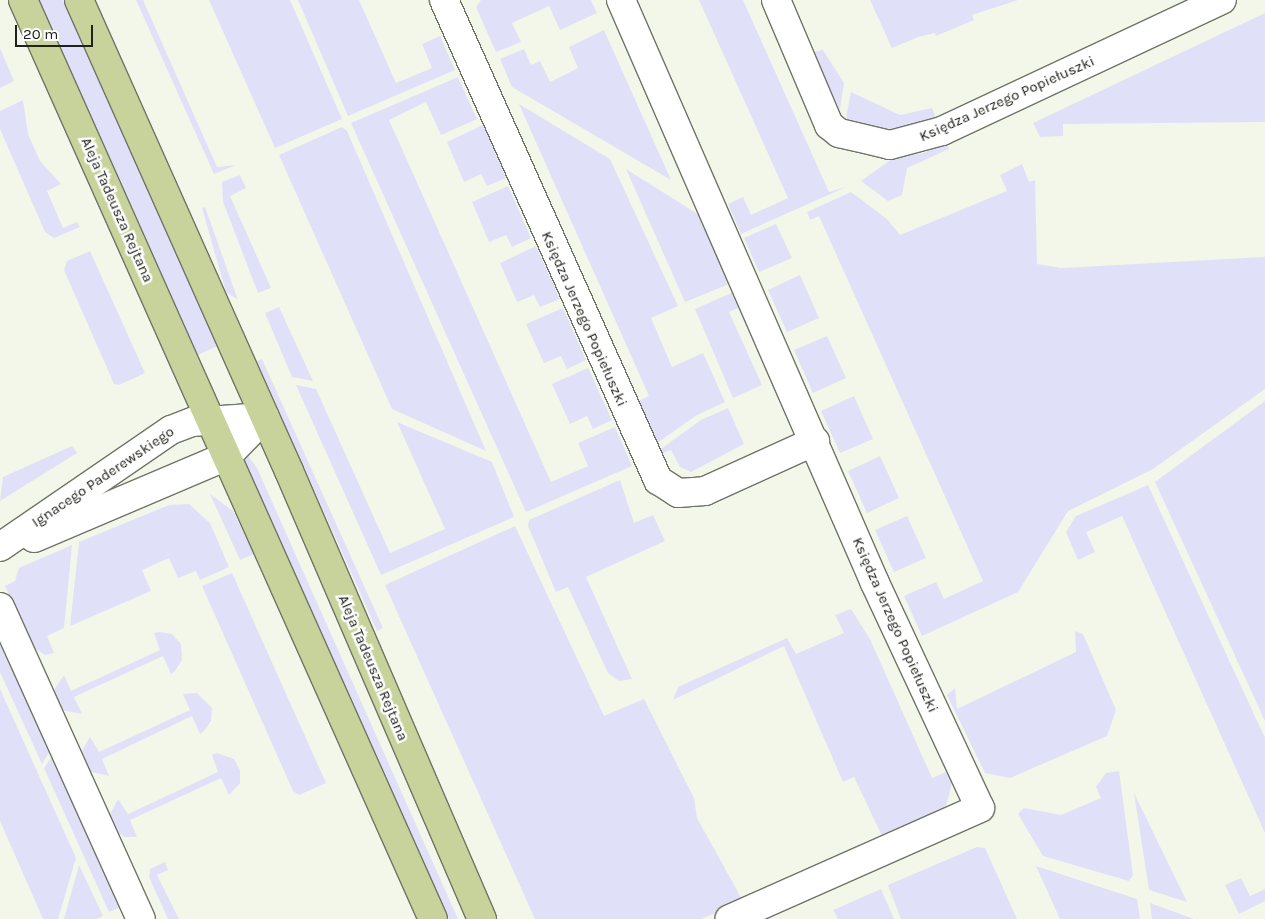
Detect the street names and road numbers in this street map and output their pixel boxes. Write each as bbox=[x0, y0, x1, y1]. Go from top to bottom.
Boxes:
street label: Księdza Jerzego Popiełuszki bbox=[917, 52, 1097, 146]
street label: Aleja Tadeusza Rejtana bbox=[77, 135, 157, 285]
street label: Księdza Jerzego Popiełuszki bbox=[537, 229, 631, 409]
street label: Ignacego Paderewskiego bbox=[28, 423, 178, 531]
street label: Księdza Jerzego Popiełuszki bbox=[848, 535, 942, 715]
street label: Aleja Tadeusza Rejtana bbox=[334, 592, 412, 744]

